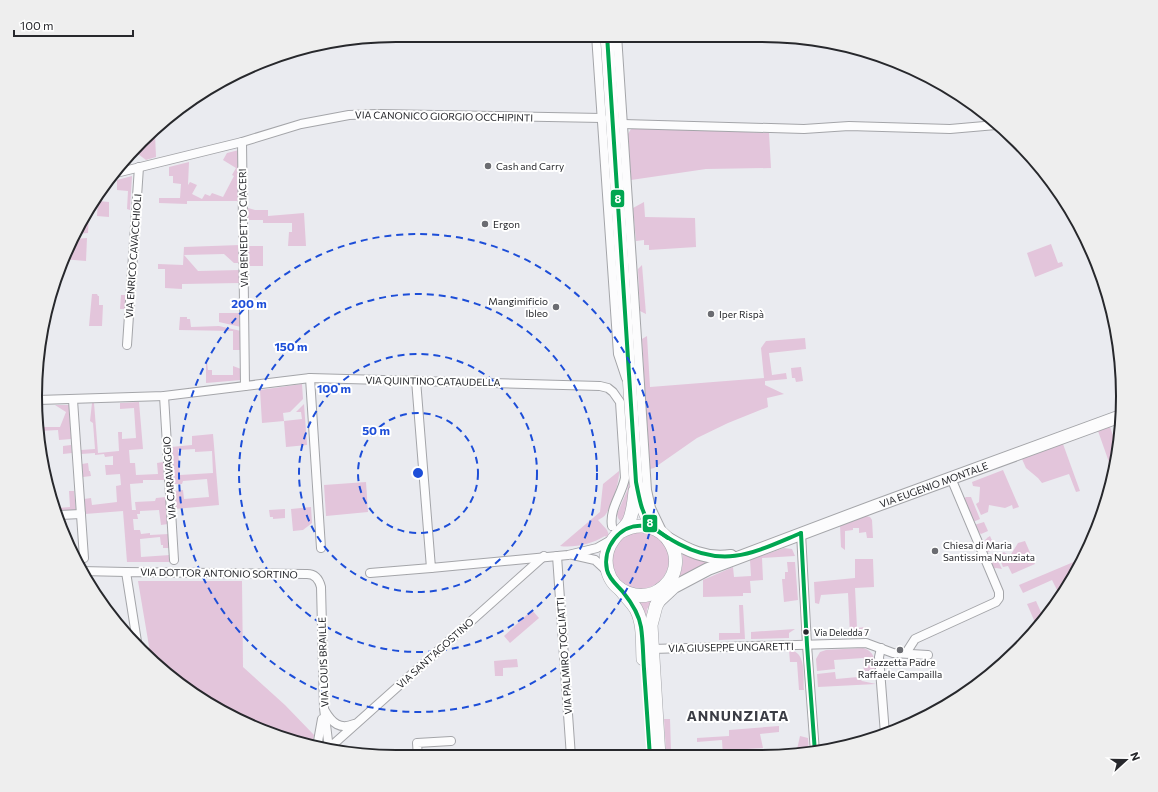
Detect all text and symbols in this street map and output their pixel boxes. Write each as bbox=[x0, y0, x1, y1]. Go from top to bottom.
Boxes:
scale bar bbox=[14, 12, 133, 38]
text: 100 m bbox=[20, 18, 54, 32]
street label: VIA CANONICO GIORGIO OCCHIPINTI bbox=[355, 108, 533, 124]
place label: Cash and Carry bbox=[496, 160, 564, 172]
marker: Cash and Carry bbox=[483, 161, 493, 171]
street label: VIA BENEDETTO CIACERI bbox=[236, 169, 250, 287]
line badge: 8 bbox=[610, 189, 625, 208]
text: 8 bbox=[615, 192, 622, 205]
street label: VIA ENRICO CAVACCHIOLI bbox=[123, 193, 143, 319]
place label: Ergon bbox=[493, 218, 520, 230]
marker: Ergon bbox=[480, 219, 490, 229]
place label: Mangimificio Ibleo bbox=[488, 295, 548, 319]
text: 200 m bbox=[231, 296, 267, 310]
marker: Mangimificio Ibleo bbox=[551, 302, 561, 312]
place label: Iper Rispà bbox=[719, 308, 764, 320]
marker: Iper Rispà bbox=[706, 309, 716, 319]
text: 150 m bbox=[274, 339, 308, 353]
street label: VIA QUINTINO CATAUDELLA bbox=[365, 374, 501, 388]
text: 100 m bbox=[317, 381, 351, 395]
text: 50 m bbox=[362, 423, 390, 437]
street label: VIA CARAVAGGIO bbox=[160, 436, 178, 520]
street label: VIA EUGENIO MONTALE bbox=[878, 459, 990, 510]
centre of rings bbox=[411, 466, 425, 480]
line badge: 8 bbox=[642, 514, 658, 533]
text: 8 bbox=[647, 516, 654, 529]
place label: Chiesa di Maria Santissima Nunziata bbox=[943, 539, 1035, 563]
marker: Chiesa di Maria Santissima Nunziata bbox=[930, 546, 940, 556]
street label: VIA DOTTOR ANTONIO SORTINO bbox=[140, 566, 298, 580]
street label: VIA PALMIRO TOGLIATTI bbox=[554, 597, 574, 715]
street label: VIA SANT'AGOSTINO bbox=[394, 615, 476, 691]
street label: VIA LOUIS BRAILLE bbox=[315, 617, 331, 707]
marker: Via Deledda 7 bbox=[801, 627, 811, 637]
place label: Via Deledda 7 bbox=[814, 627, 869, 638]
street label: VIA GIUSEPPE UNGARETTI bbox=[668, 640, 794, 654]
marker: Piazzetta Padre Raffaele Campailla bbox=[895, 645, 905, 655]
place label: Piazzetta Padre Raffaele Campailla bbox=[858, 656, 942, 680]
district label: ANNUNZIATA bbox=[687, 707, 789, 724]
north arrow bbox=[1106, 740, 1146, 780]
text: N bbox=[1128, 750, 1143, 762]

